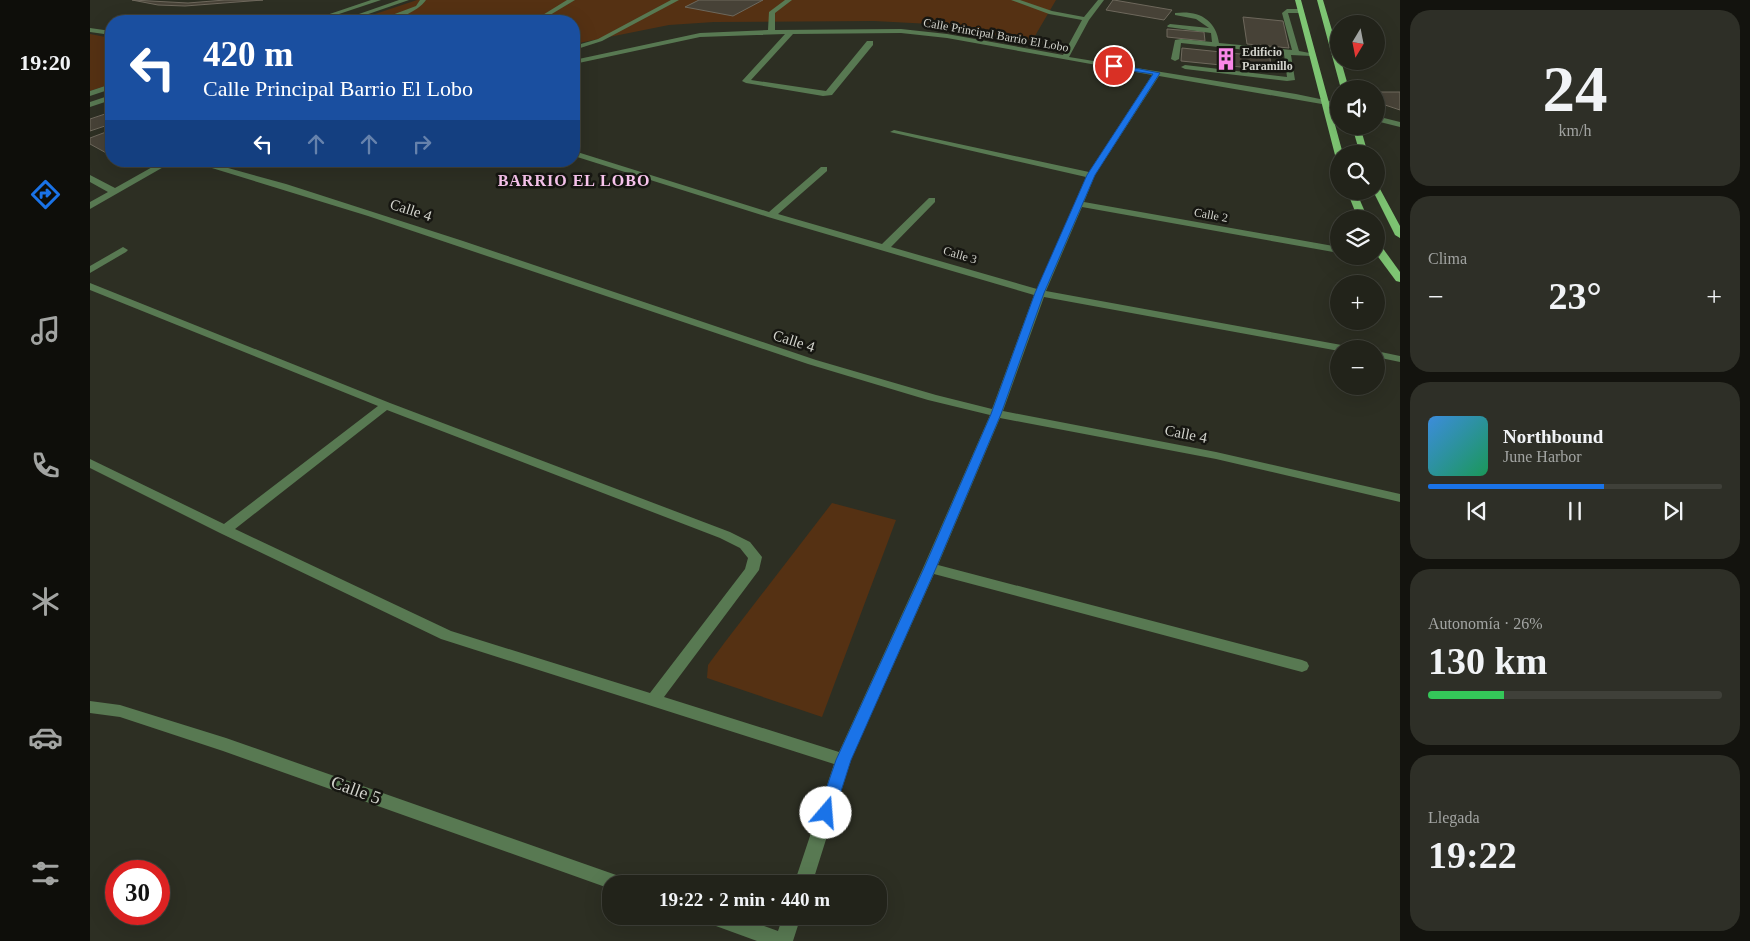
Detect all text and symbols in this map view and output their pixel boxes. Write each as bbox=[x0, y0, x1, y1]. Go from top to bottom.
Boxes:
street label: Calle Principal Barrio El Lobo bbox=[922, 15, 1070, 55]
north arrow bbox=[1330, 15, 1385, 70]
map controls bbox=[1330, 15, 1385, 395]
icon: left bbox=[120, 35, 185, 100]
text: 420 m bbox=[203, 35, 293, 74]
pin bbox=[1093, 45, 1135, 87]
place label: Edificio Paramillo bbox=[1242, 45, 1293, 73]
building icon: Edificio Paramillo bbox=[1213, 46, 1239, 72]
text: 19:20 bbox=[19, 50, 71, 75]
icon: arrive bbox=[1100, 52, 1128, 80]
text: 24 bbox=[1543, 53, 1608, 125]
text: Calle Principal Barrio El Lobo bbox=[203, 76, 473, 101]
button: sound bbox=[1330, 80, 1385, 135]
text: km/h bbox=[1559, 122, 1591, 139]
icon: left bbox=[249, 130, 277, 158]
icon: ahead bbox=[302, 130, 330, 158]
icon: ahead bbox=[355, 130, 383, 158]
icon: right bbox=[408, 130, 436, 158]
button: search bbox=[1330, 145, 1385, 200]
district label: BARRIO EL LOBO bbox=[498, 172, 650, 189]
icon: directions bbox=[28, 177, 63, 212]
street label: Calle 4 bbox=[388, 196, 434, 224]
street label: Calle 2 bbox=[1193, 205, 1229, 225]
button: layers bbox=[1330, 210, 1385, 265]
street label: Calle 3 bbox=[942, 244, 978, 266]
text: Clima bbox=[1428, 250, 1467, 267]
button: + bbox=[1330, 275, 1385, 330]
text: 23° bbox=[1548, 275, 1602, 317]
text: − bbox=[1428, 281, 1444, 312]
text: + bbox=[1706, 281, 1722, 312]
icon: music bbox=[28, 313, 63, 348]
street label: Calle 4 bbox=[771, 327, 817, 355]
button: − bbox=[1330, 340, 1385, 395]
street label: Calle 4 bbox=[1163, 422, 1209, 446]
text: Northbound bbox=[1503, 426, 1603, 447]
icon: phone bbox=[28, 448, 63, 483]
text: June Harbor bbox=[1503, 448, 1582, 465]
icon: previous bbox=[1463, 497, 1491, 525]
icon: pause bbox=[1561, 497, 1589, 525]
icon: next bbox=[1659, 497, 1687, 525]
icon: climate bbox=[28, 584, 63, 619]
text: Autonomía · 26% bbox=[1428, 615, 1543, 632]
text: 130 km bbox=[1428, 640, 1547, 682]
icon: car bbox=[28, 720, 63, 755]
street label: Calle 5 bbox=[328, 772, 384, 808]
position arrow bbox=[799, 786, 851, 838]
text: Llegada bbox=[1428, 809, 1480, 826]
text: 19:22 bbox=[1428, 834, 1517, 876]
icon: filters bbox=[28, 856, 63, 891]
speed limit sign: 30 bbox=[105, 860, 170, 925]
text: 19:22 · 2 min · 440 m bbox=[659, 889, 830, 910]

